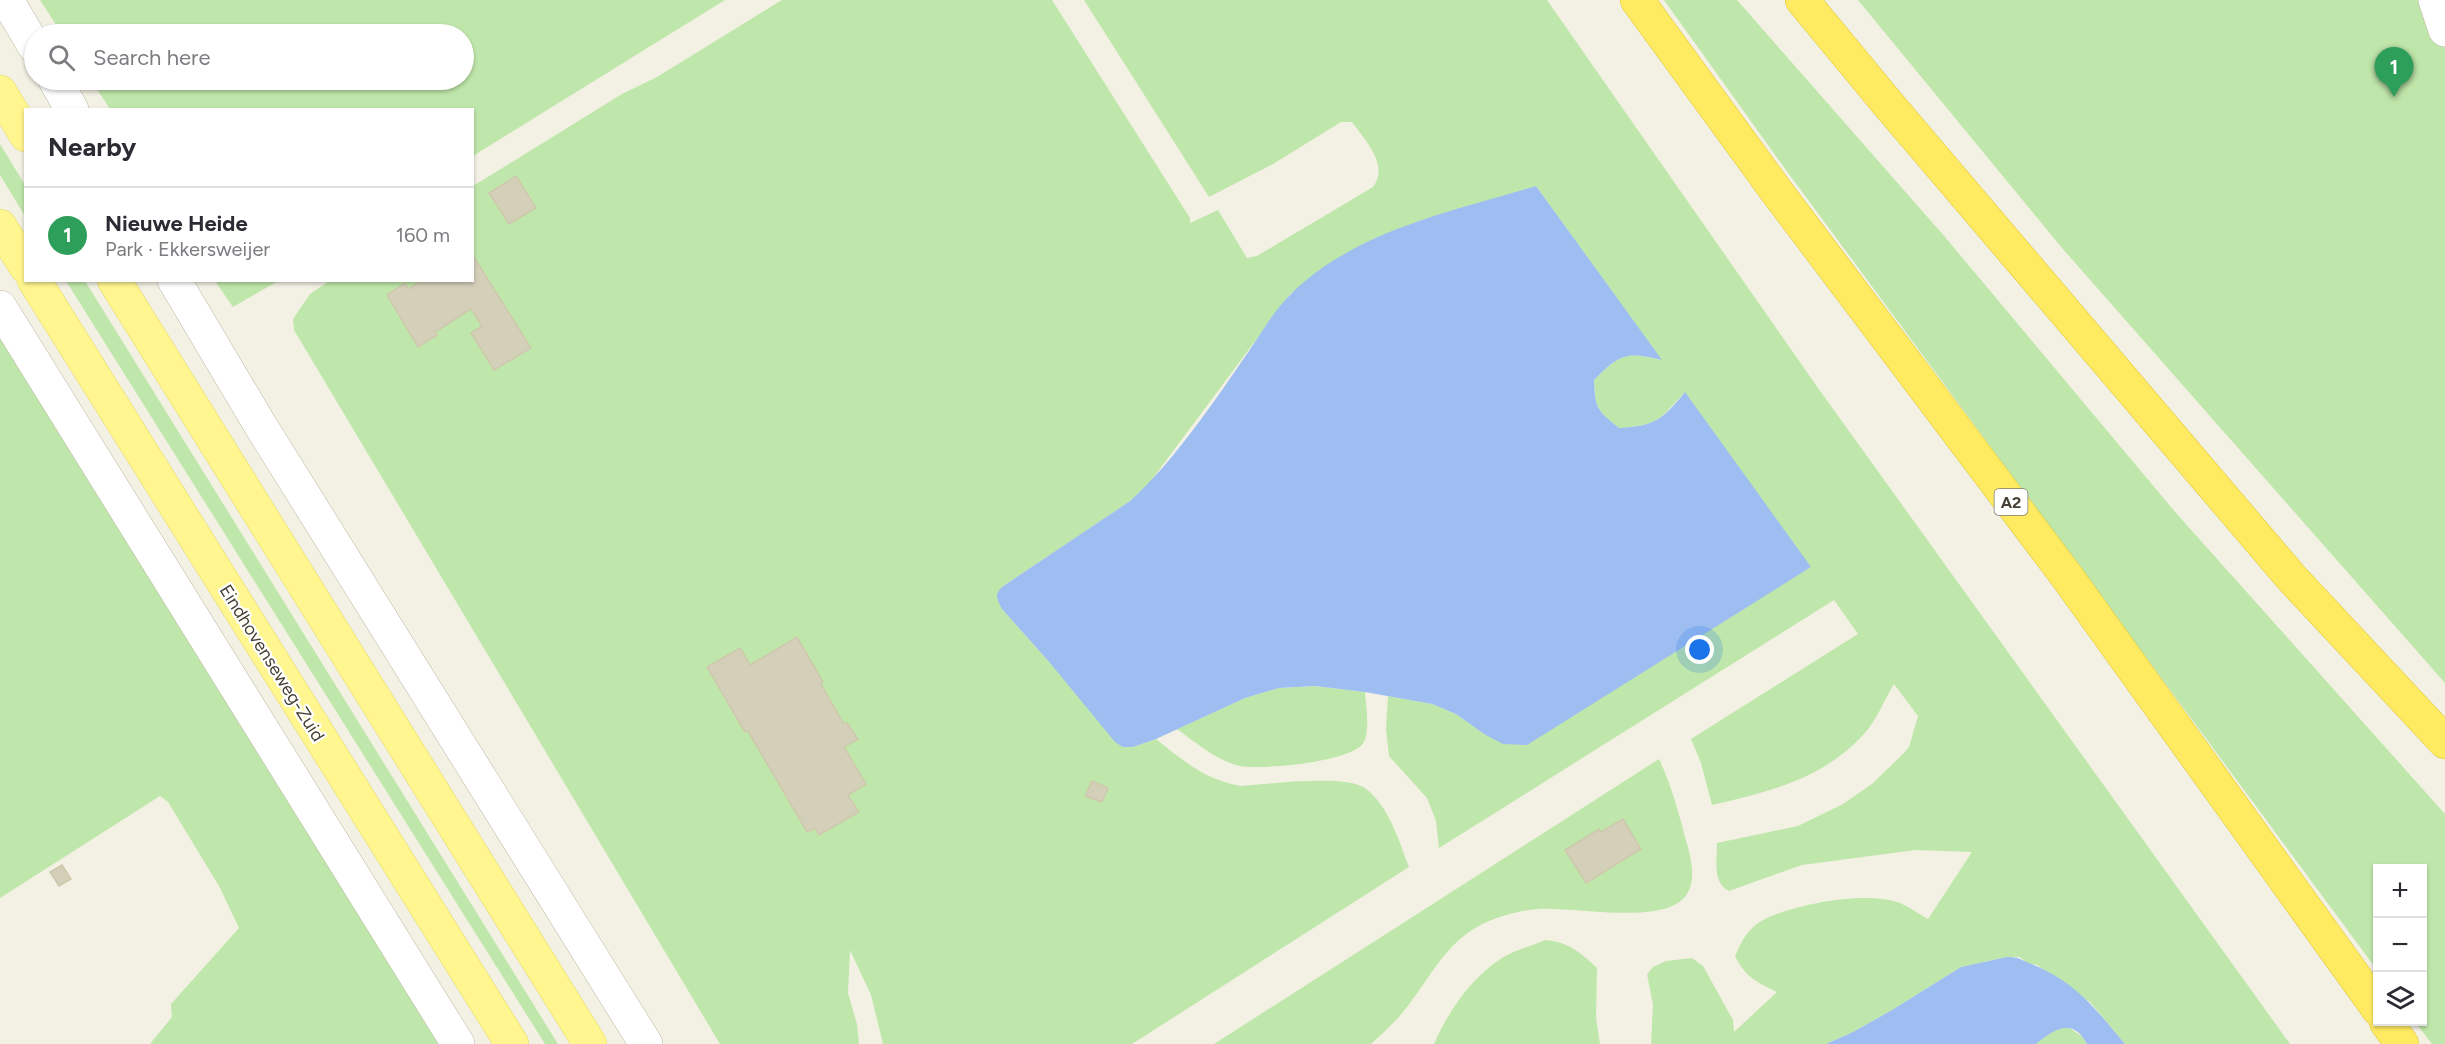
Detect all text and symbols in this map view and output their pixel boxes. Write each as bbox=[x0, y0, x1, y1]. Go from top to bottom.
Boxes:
search box bbox=[24, 24, 474, 90]
icon: search bbox=[45, 41, 78, 74]
text: Search here bbox=[93, 44, 211, 71]
pin: 1 bbox=[2374, 48, 2414, 97]
text: Nearby bbox=[48, 131, 136, 163]
text: Nieuwe Heide bbox=[105, 210, 248, 237]
text: 1 bbox=[63, 223, 72, 247]
text: 160 m bbox=[396, 223, 450, 247]
text: Park · Ekkersweijer bbox=[105, 237, 270, 261]
road number: A2 bbox=[1994, 489, 2028, 515]
street label: Eindhovenseweg-Zuid bbox=[215, 581, 329, 745]
your location bbox=[1685, 635, 1714, 664]
map controls bbox=[2373, 864, 2427, 1026]
button: + bbox=[2373, 864, 2427, 918]
button: − bbox=[2373, 918, 2427, 972]
button: layers bbox=[2373, 972, 2427, 1026]

